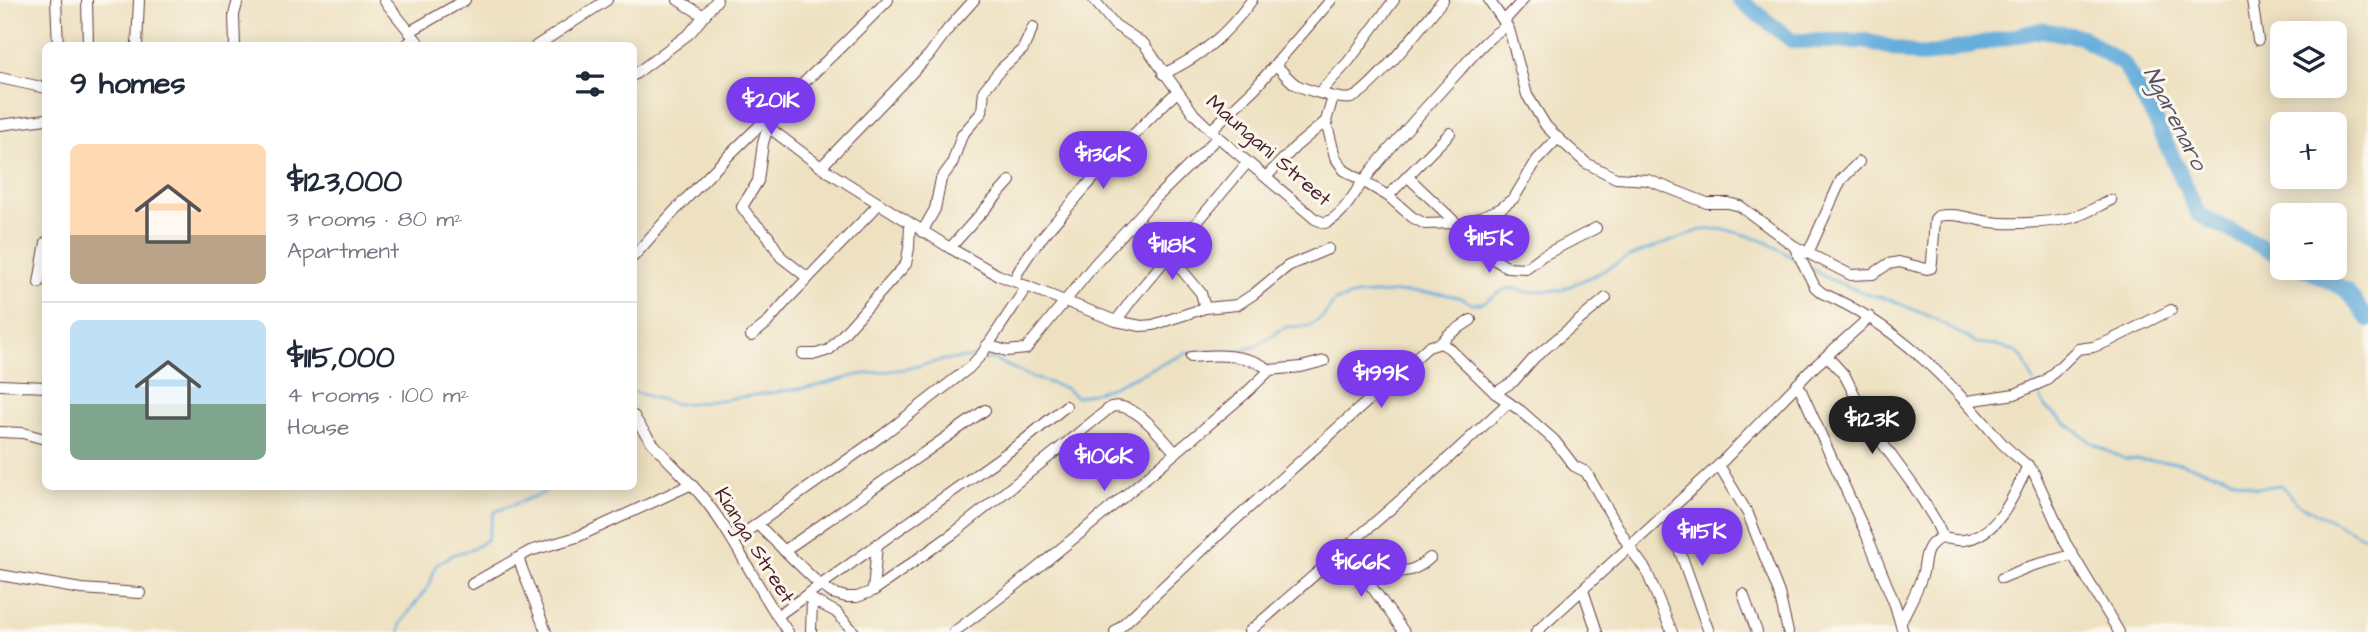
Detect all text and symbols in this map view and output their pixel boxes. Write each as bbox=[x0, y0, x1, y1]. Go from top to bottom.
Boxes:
map controls bbox=[2270, 21, 2347, 280]
button: layers bbox=[2270, 21, 2347, 98]
water label: Ngarenaro bbox=[2135, 61, 2216, 178]
text: 9 homes bbox=[70, 63, 185, 105]
icon: filters bbox=[571, 65, 609, 103]
pin: $201K bbox=[722, 78, 820, 137]
text: $201K bbox=[742, 84, 800, 116]
street label: Maungani Street bbox=[1198, 88, 1338, 215]
button: + bbox=[2270, 112, 2347, 189]
pin: $136K bbox=[1054, 132, 1152, 191]
text: $136K bbox=[1075, 138, 1131, 170]
text: $123,000 bbox=[287, 161, 402, 203]
icon: home bbox=[126, 172, 210, 256]
text: 3 rooms · 80 m² bbox=[287, 203, 463, 235]
button: − bbox=[2270, 203, 2347, 280]
pin: $115K bbox=[1440, 216, 1538, 275]
pin: $118K bbox=[1123, 222, 1221, 282]
text: $115K bbox=[1465, 222, 1513, 254]
text: $118K bbox=[1148, 229, 1196, 261]
text: Apartment bbox=[287, 235, 399, 267]
text: $115,000 bbox=[287, 337, 395, 379]
icon: home bbox=[126, 348, 210, 432]
pin: $199K bbox=[1332, 350, 1430, 410]
text: $199K bbox=[1353, 357, 1409, 389]
text: 4 rooms · 100 m² bbox=[287, 379, 469, 411]
pin: $123K bbox=[1823, 396, 1921, 456]
text: $123K bbox=[1845, 403, 1899, 435]
text: House bbox=[287, 411, 350, 443]
pin: $106K bbox=[1055, 434, 1153, 493]
text: $106K bbox=[1075, 440, 1133, 472]
street label: Kianga Street bbox=[706, 482, 802, 610]
pin: $115K bbox=[1653, 508, 1751, 568]
text: $115K bbox=[1678, 515, 1726, 547]
pin: $166K bbox=[1312, 540, 1410, 599]
text: $166K bbox=[1332, 546, 1390, 578]

